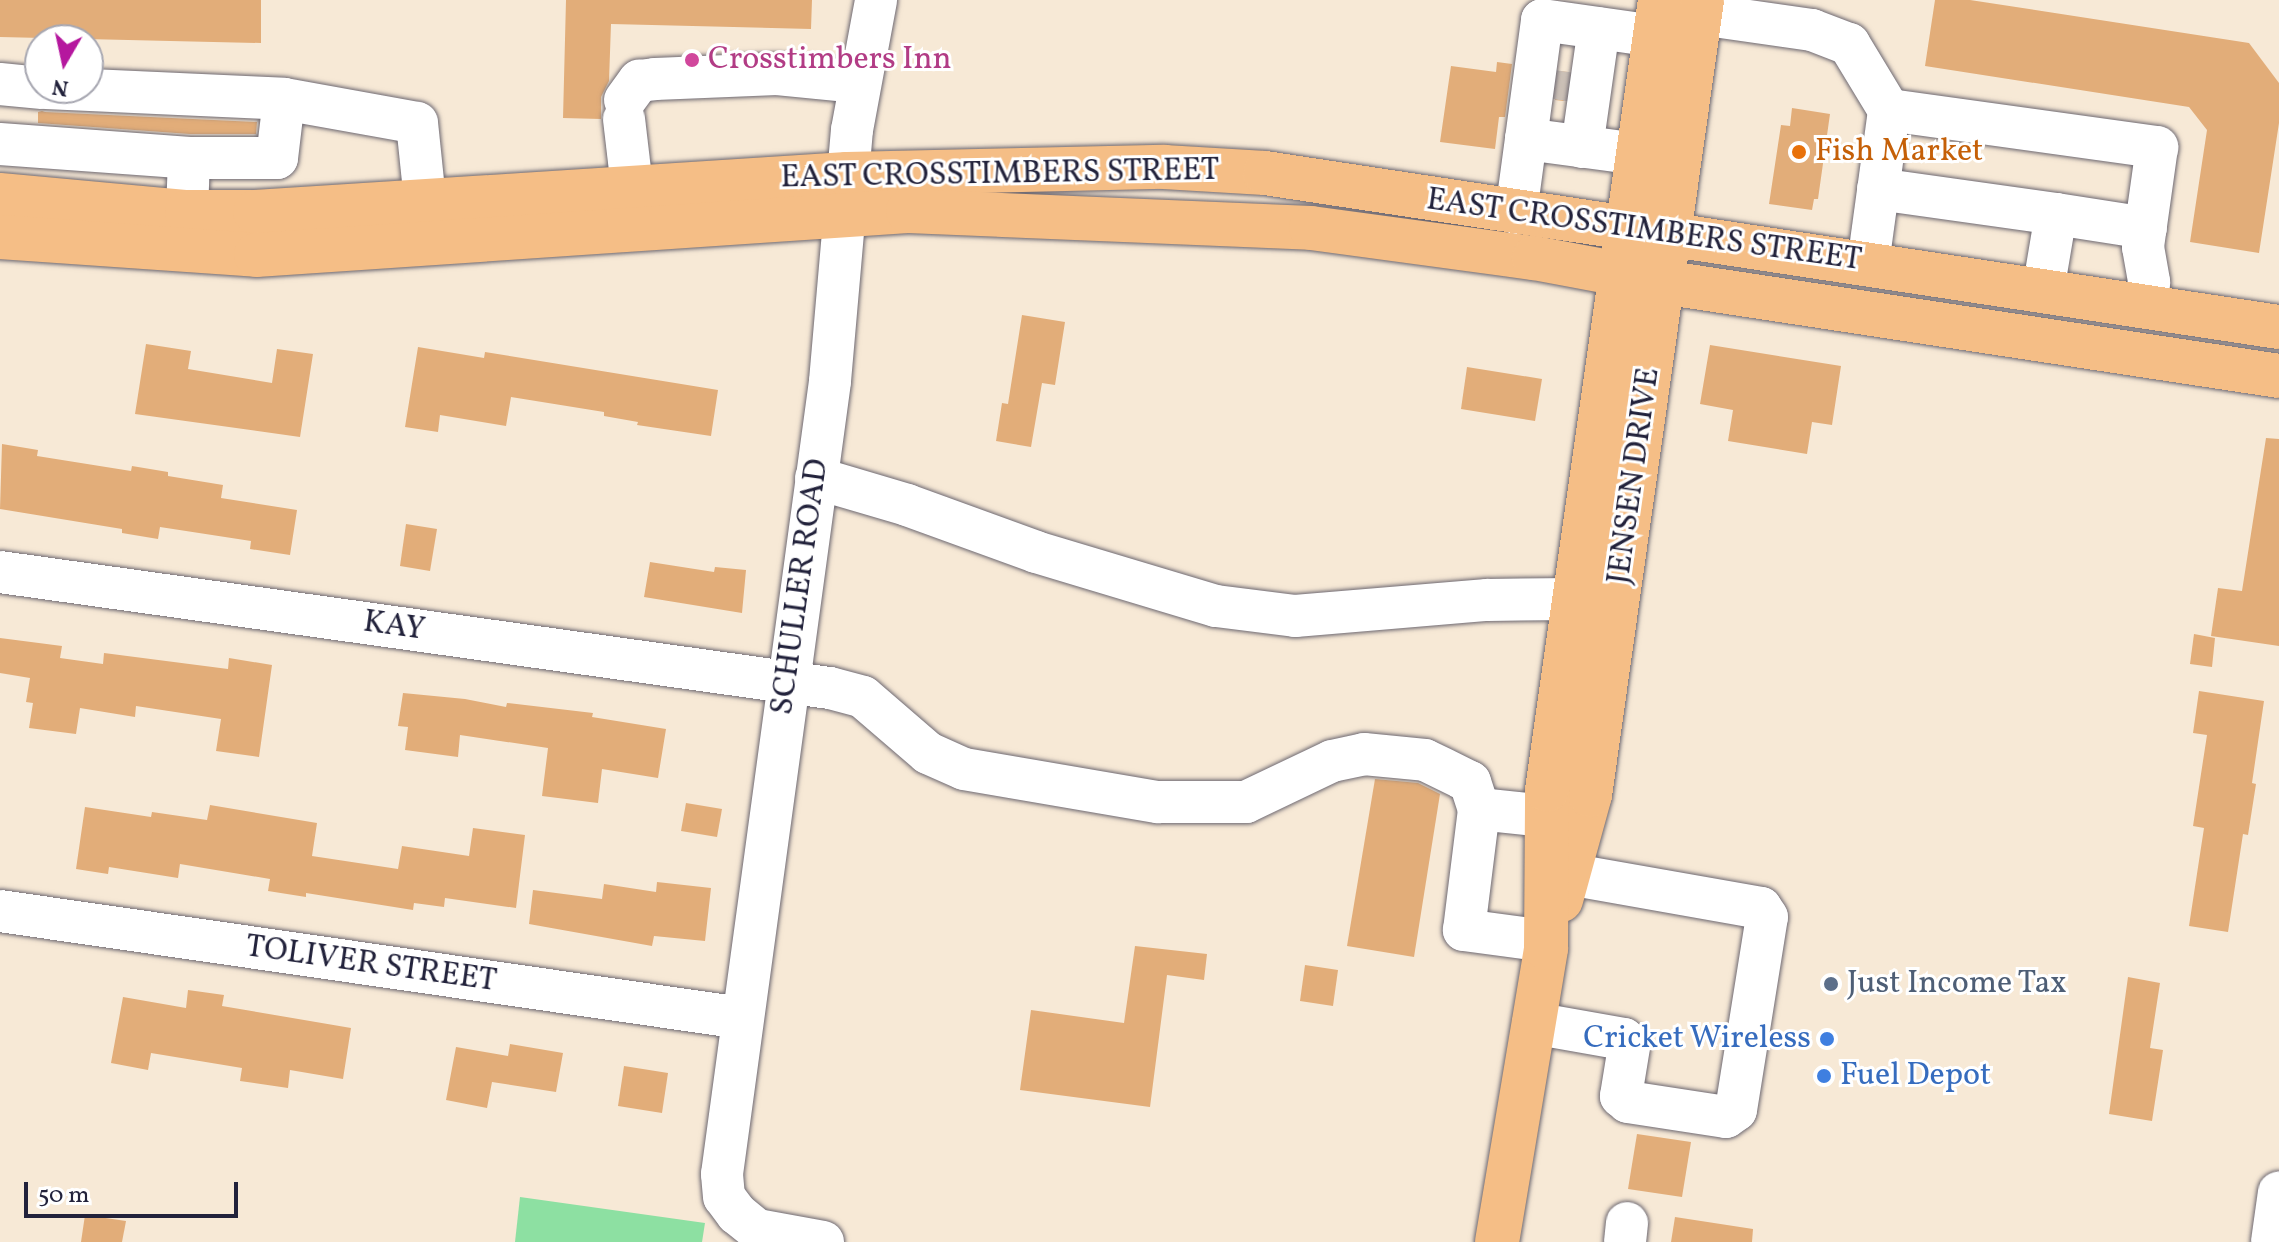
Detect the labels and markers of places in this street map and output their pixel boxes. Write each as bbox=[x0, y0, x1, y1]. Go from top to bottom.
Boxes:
place label: Crosstimbers Inn bbox=[708, 41, 952, 79]
marker: Crosstimbers Inn bbox=[683, 51, 701, 69]
place label: Fish Market bbox=[1815, 133, 1983, 171]
marker: Fish Market bbox=[1790, 143, 1808, 161]
place label: Just Income Tax bbox=[1847, 965, 2068, 1003]
marker: Just Income Tax bbox=[1822, 975, 1840, 993]
place label: Cricket Wireless bbox=[1582, 1020, 1811, 1058]
marker: Cricket Wireless bbox=[1818, 1030, 1836, 1048]
place label: Fuel Depot bbox=[1840, 1057, 1991, 1095]
marker: Fuel Depot bbox=[1815, 1067, 1833, 1085]

